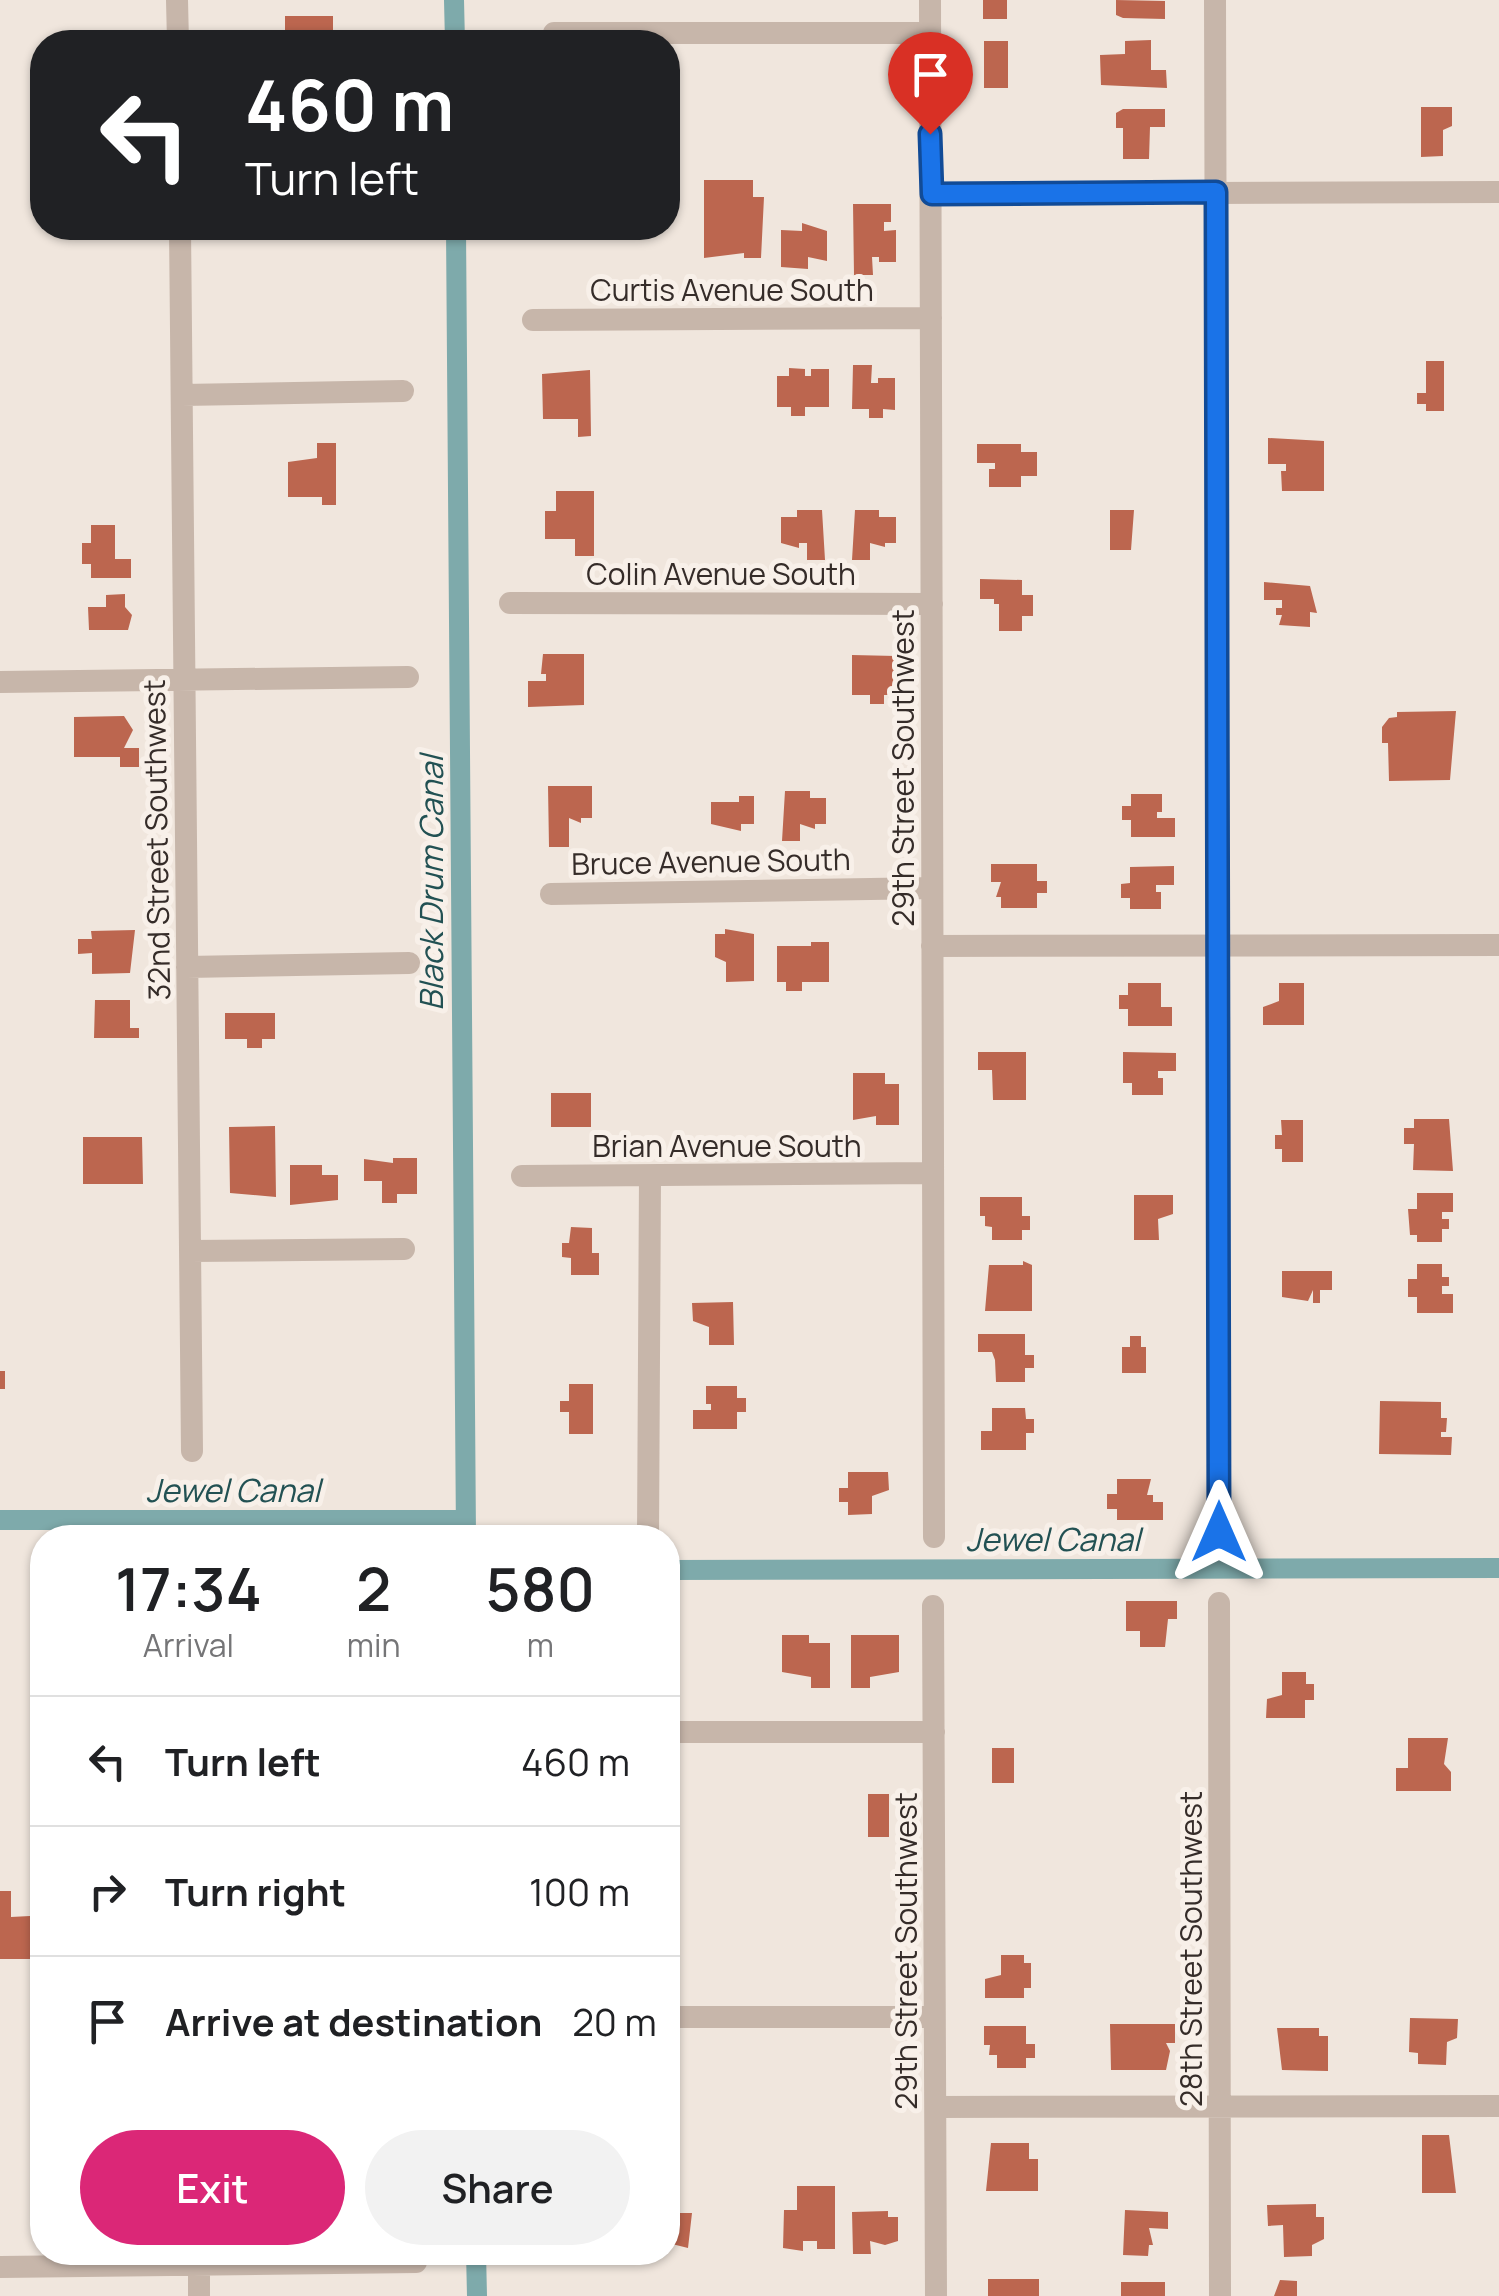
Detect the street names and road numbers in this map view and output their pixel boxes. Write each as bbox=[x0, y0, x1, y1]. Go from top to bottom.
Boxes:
street label: Curtis Avenue South bbox=[590, 269, 874, 310]
street label: Colin Avenue South bbox=[586, 553, 856, 594]
street label: 29th Street Southwest bbox=[882, 609, 923, 927]
street label: 32nd Street Southwest bbox=[133, 679, 179, 1001]
street label: Bruce Avenue South bbox=[571, 838, 851, 884]
street label: Brian Avenue South bbox=[592, 1125, 862, 1166]
street label: 28th Street Southwest bbox=[1170, 1791, 1211, 2107]
street label: 29th Street Southwest bbox=[885, 1792, 926, 2110]

